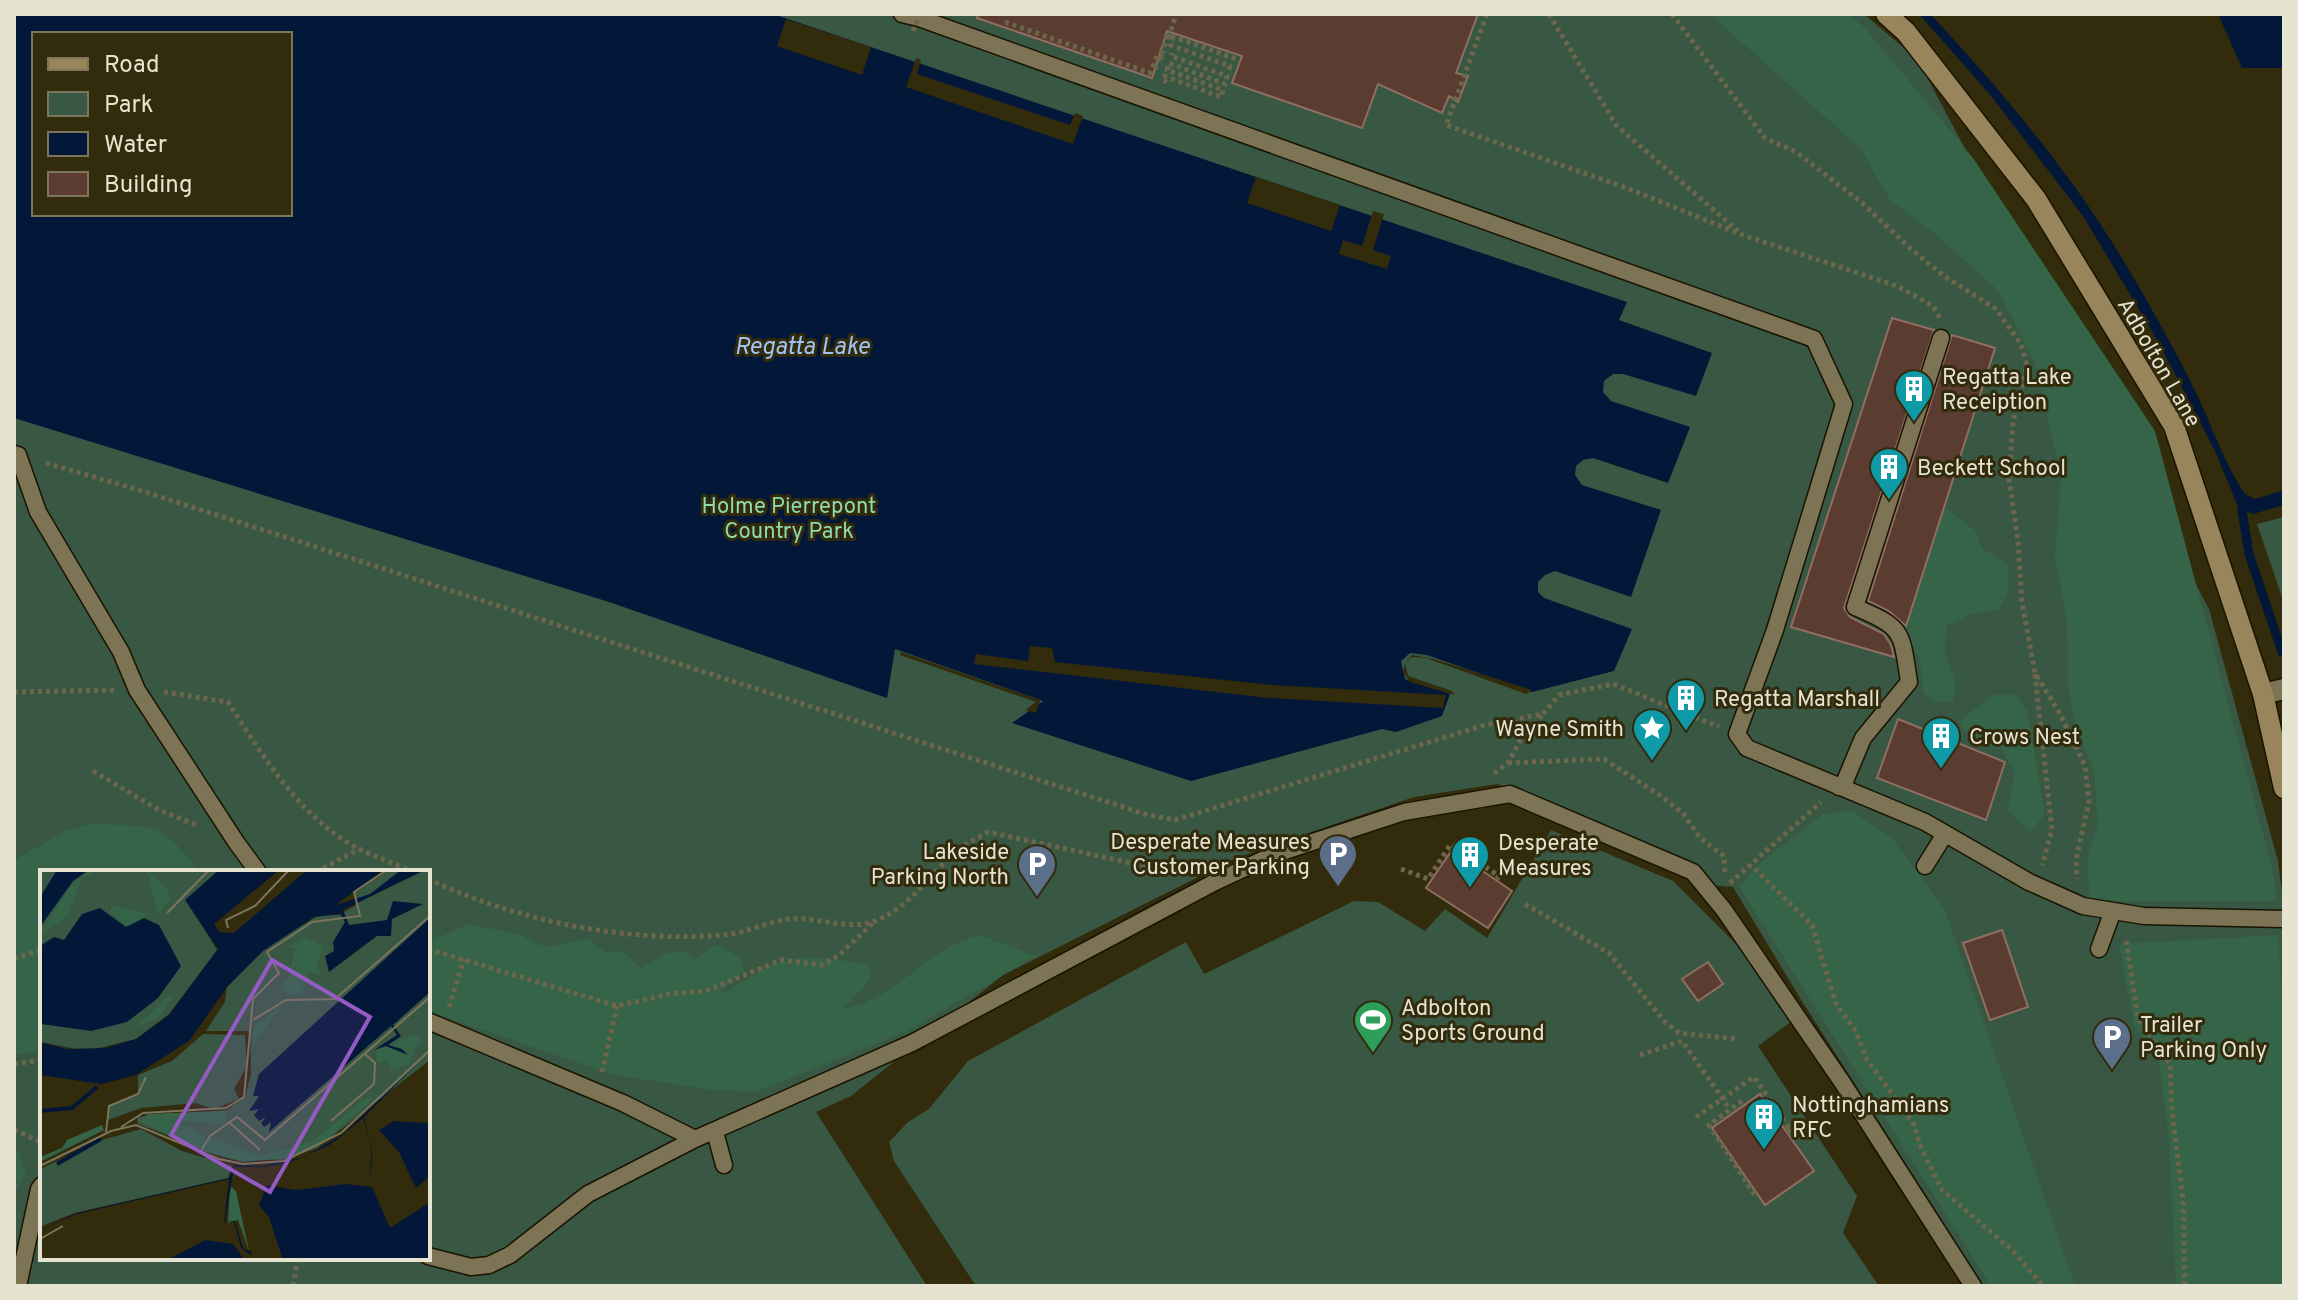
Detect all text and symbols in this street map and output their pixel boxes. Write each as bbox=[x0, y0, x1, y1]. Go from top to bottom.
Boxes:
legend bbox=[32, 32, 292, 216]
text: Road bbox=[104, 51, 160, 81]
text: Park bbox=[104, 91, 154, 121]
text: Water bbox=[104, 131, 167, 161]
text: Building bbox=[104, 171, 193, 201]
street label: Adbolton Lane bbox=[2110, 294, 2206, 433]
water label: Regatta Lake bbox=[734, 333, 870, 363]
place label: Regatta Lake Receiption bbox=[1942, 365, 2072, 417]
building icon: Regatta Lake Receiption bbox=[1893, 368, 1935, 423]
building icon: Beckett School bbox=[1868, 446, 1910, 501]
place label: Beckett School bbox=[1917, 456, 2066, 483]
park label: Holme Pierrepont Country Park bbox=[702, 494, 876, 546]
building icon: Regatta Marshall bbox=[1665, 677, 1707, 732]
place label: Regatta Marshall bbox=[1714, 687, 1880, 714]
place icon: Wayne Smith bbox=[1631, 707, 1673, 762]
building icon: Crows Nest bbox=[1920, 715, 1962, 770]
place label: Wayne Smith bbox=[1495, 717, 1624, 744]
place label: Crows Nest bbox=[1969, 725, 2080, 752]
place label: Desperate Measures Customer Parking bbox=[1110, 830, 1310, 882]
place label: Desperate Measures bbox=[1498, 831, 1599, 883]
parking icon: Desperate Measures Customer Parking bbox=[1317, 833, 1359, 888]
building icon: Desperate Measures bbox=[1449, 834, 1491, 889]
place label: Lakeside Parking North bbox=[871, 840, 1009, 892]
parking icon: Lakeside Parking North bbox=[1016, 843, 1058, 898]
inset map bbox=[40, 870, 430, 1260]
place label: Adbolton Sports Ground bbox=[1401, 996, 1545, 1048]
sports icon: Adbolton Sports Ground bbox=[1352, 999, 1394, 1054]
place label: Trailer Parking Only bbox=[2140, 1013, 2267, 1065]
parking icon: Trailer Parking Only bbox=[2091, 1016, 2133, 1071]
place label: Nottinghamians RFC bbox=[1792, 1093, 1949, 1145]
building icon: Nottinghamians RFC bbox=[1743, 1096, 1785, 1151]

